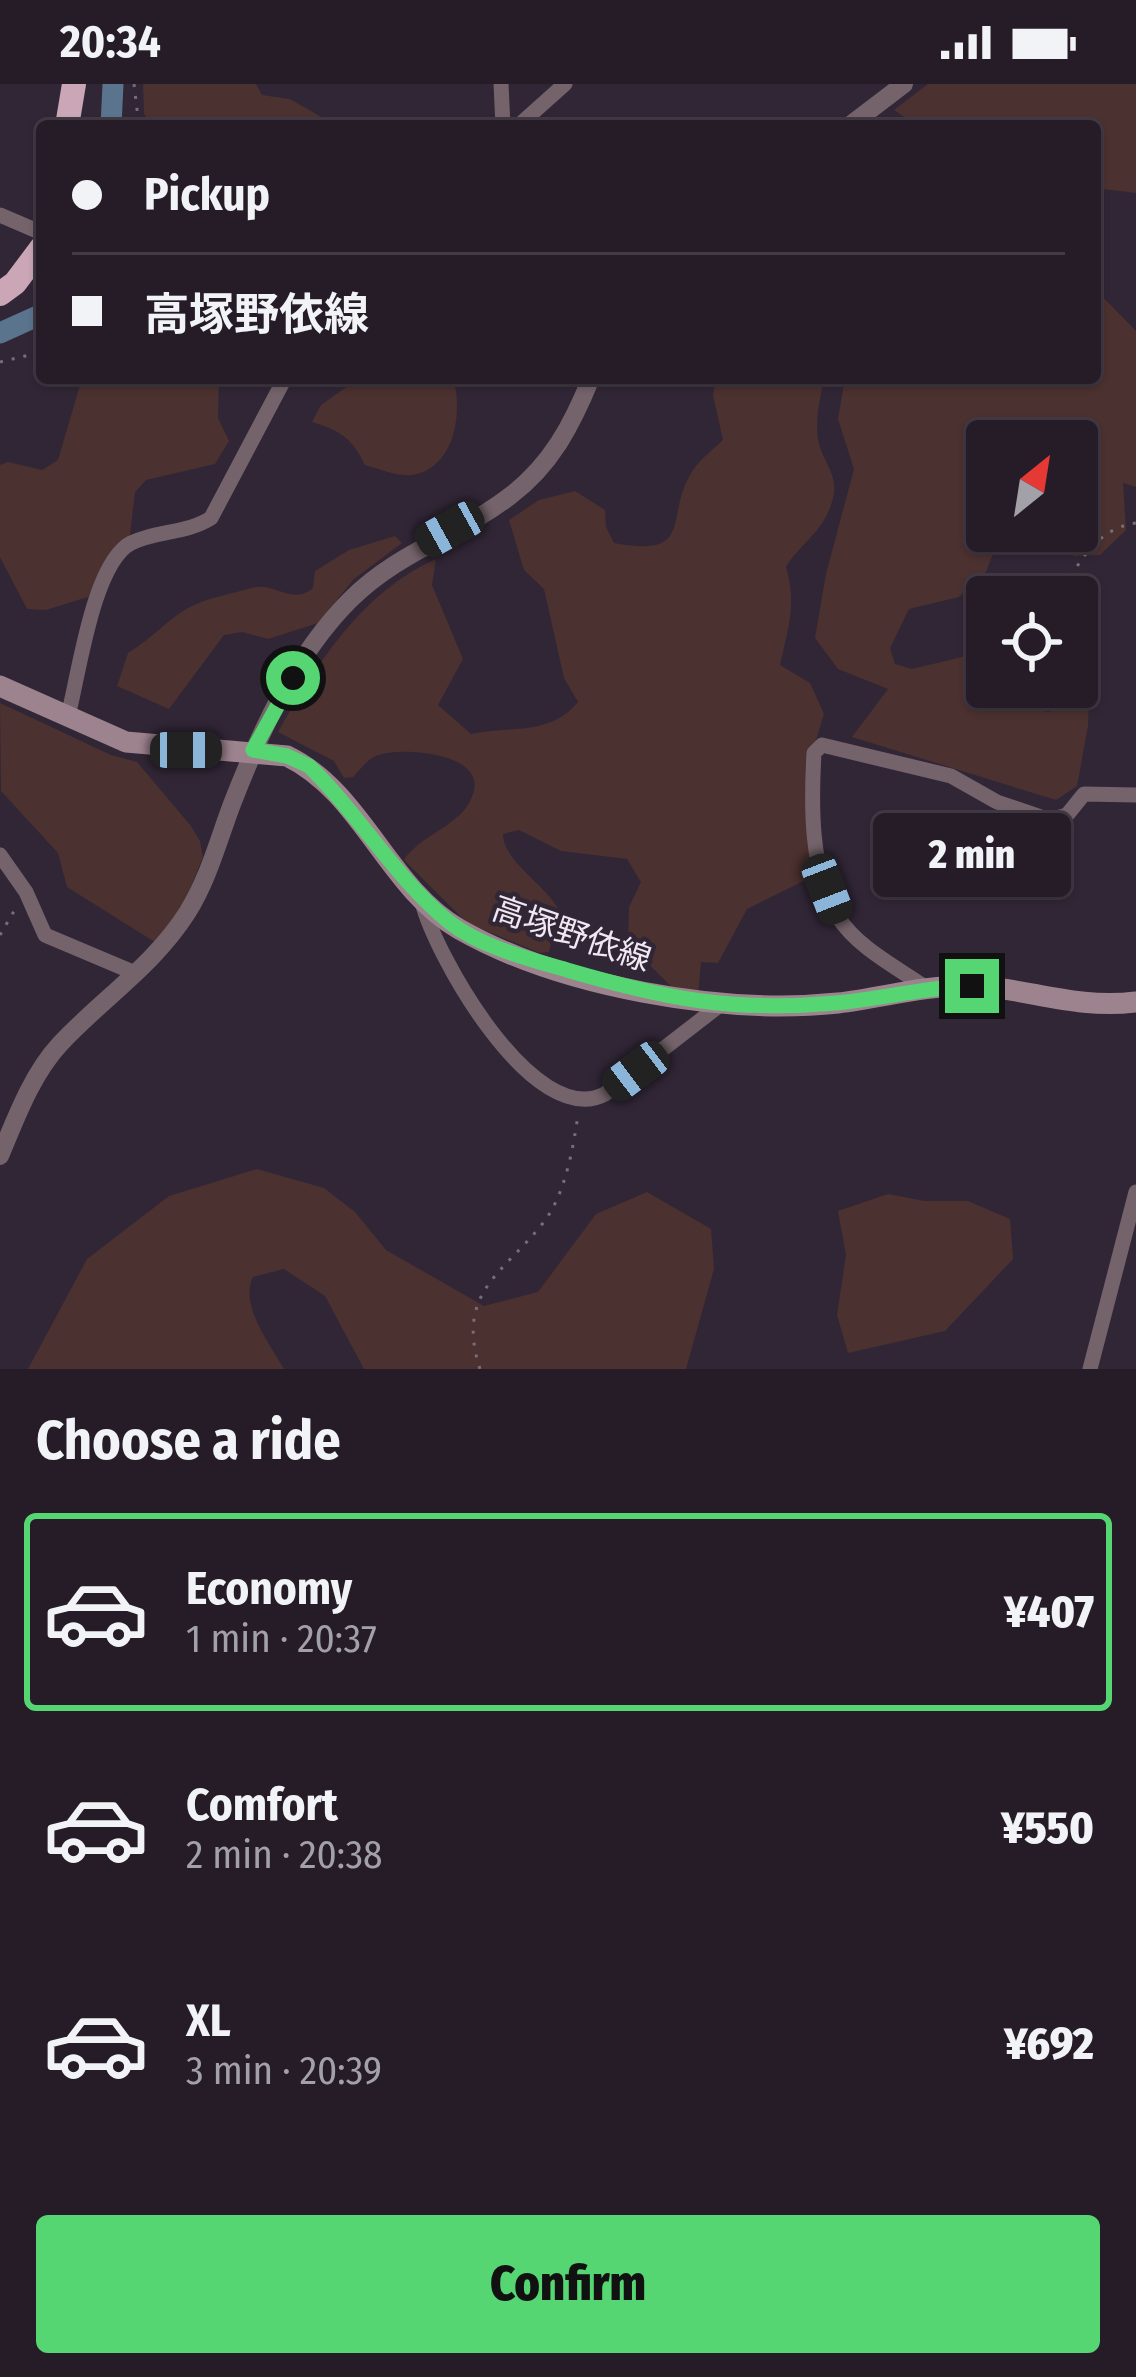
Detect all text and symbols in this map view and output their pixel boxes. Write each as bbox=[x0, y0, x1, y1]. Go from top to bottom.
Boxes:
text: 20:34 bbox=[60, 15, 161, 69]
text: Pickup bbox=[144, 168, 270, 222]
text: 高塚野依線 bbox=[144, 288, 369, 342]
north arrow bbox=[966, 420, 1098, 552]
map controls bbox=[966, 420, 1098, 708]
car bbox=[410, 496, 490, 562]
button: locate bbox=[966, 576, 1098, 708]
route start bbox=[266, 651, 320, 705]
car bbox=[150, 732, 222, 768]
callout: 2 min bbox=[873, 812, 1071, 896]
text: 2 min bbox=[929, 832, 1015, 878]
car bbox=[797, 849, 857, 929]
street label: 高塚野依線 bbox=[487, 888, 656, 980]
route end bbox=[945, 959, 999, 1013]
car bbox=[596, 1035, 676, 1107]
text: Choose a ride bbox=[36, 1409, 341, 1473]
icon: car bbox=[42, 1558, 150, 1666]
text: Economy bbox=[186, 1562, 352, 1616]
text: ¥407 bbox=[1004, 1585, 1094, 1639]
text: 1 min · 20:37 bbox=[186, 1616, 377, 1662]
icon: car bbox=[42, 1774, 150, 1882]
text: Comfort bbox=[186, 1778, 338, 1832]
text: ¥550 bbox=[1001, 1801, 1094, 1855]
text: 2 min · 20:38 bbox=[186, 1832, 383, 1878]
icon: car bbox=[42, 1990, 150, 2098]
text: XL bbox=[186, 1994, 231, 2048]
text: ¥692 bbox=[1004, 2017, 1094, 2071]
text: 3 min · 20:39 bbox=[186, 2048, 382, 2094]
button: Confirm bbox=[36, 2215, 1100, 2353]

